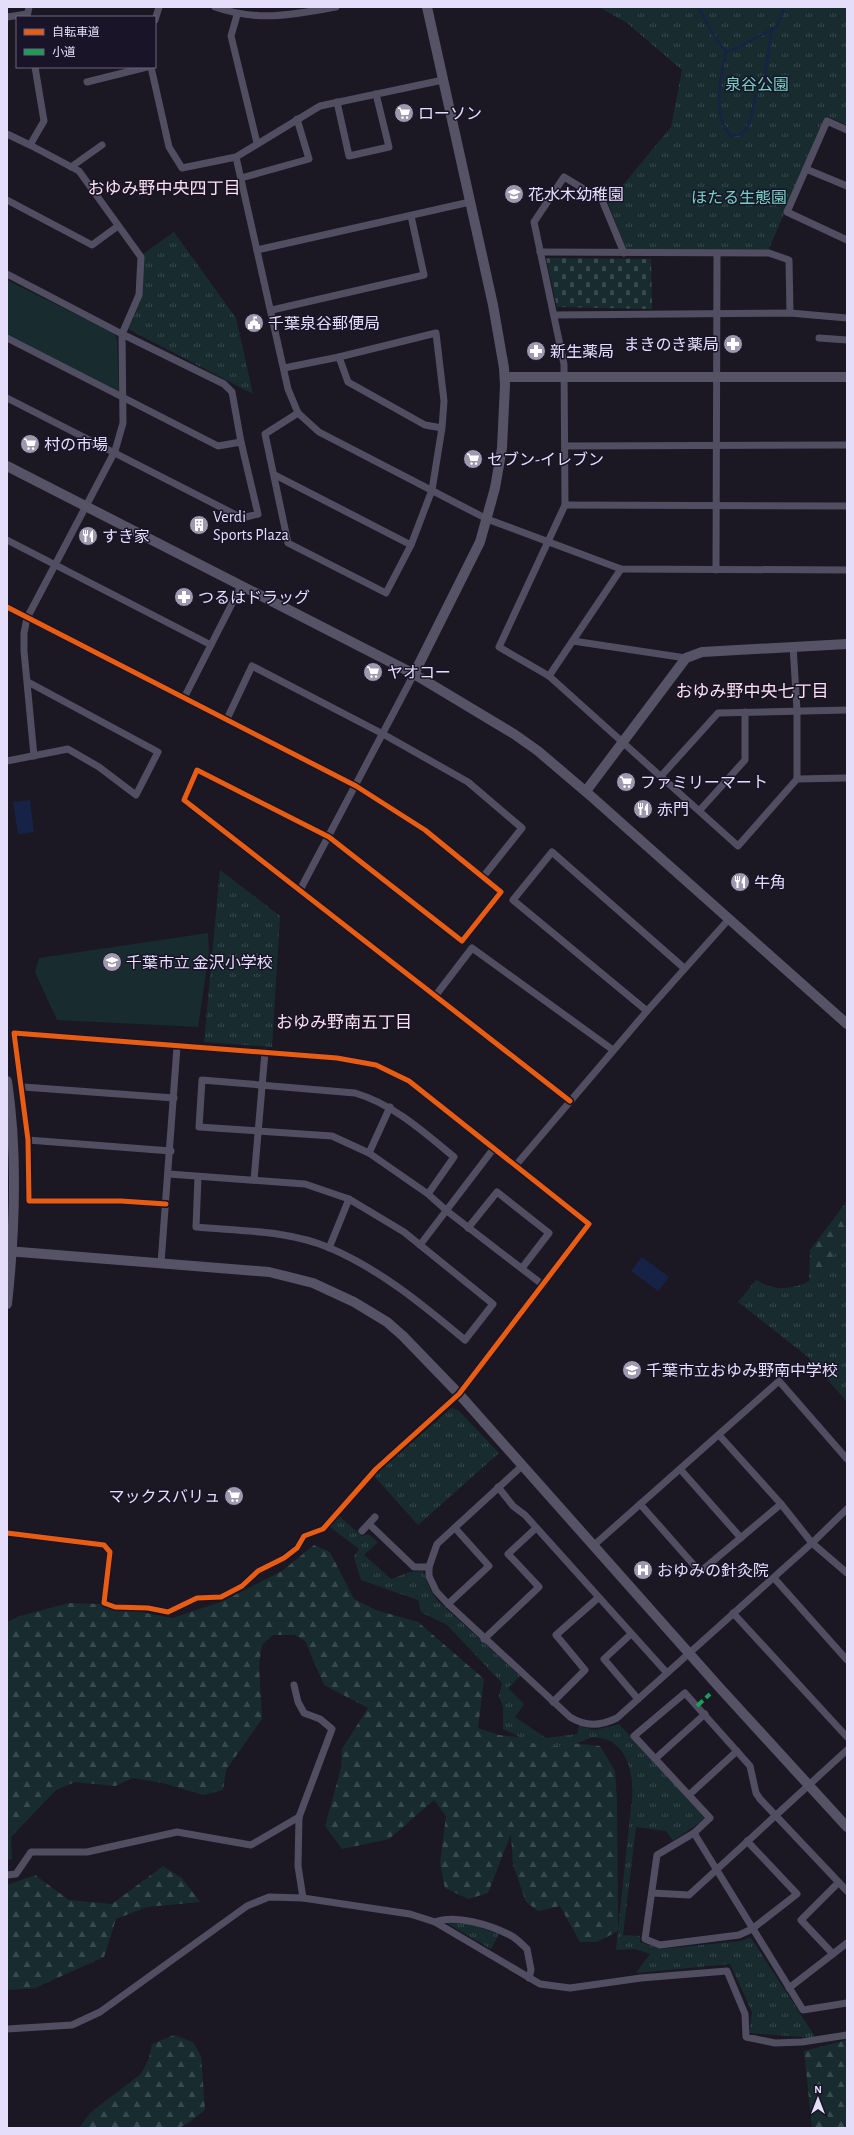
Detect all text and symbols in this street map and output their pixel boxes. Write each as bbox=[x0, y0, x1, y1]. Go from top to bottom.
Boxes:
legend bbox=[16, 16, 156, 68]
text: 自転車道 bbox=[52, 25, 100, 38]
text: 小道 bbox=[52, 45, 76, 58]
park label: 泉谷公園 bbox=[725, 76, 789, 93]
supermarket icon: ローソン bbox=[393, 102, 415, 124]
place label: ローソン bbox=[418, 106, 482, 122]
district label: おゆみ野中央四丁目 bbox=[88, 179, 241, 197]
school or university icon: 花水木幼稚園 bbox=[503, 183, 525, 205]
place label: 花水木幼稚園 bbox=[528, 186, 624, 203]
park label: ほたる生態園 bbox=[691, 189, 787, 206]
public building icon: 千葉泉谷郵便局 bbox=[243, 312, 265, 334]
place label: 千葉泉谷郵便局 bbox=[268, 315, 380, 332]
pharmacy icon: まきのき薬局 bbox=[722, 333, 744, 355]
place label: まきのき薬局 bbox=[623, 337, 719, 353]
pharmacy icon: 新生薬局 bbox=[525, 340, 547, 362]
place label: 新生薬局 bbox=[550, 343, 614, 360]
supermarket icon: 村の市場 bbox=[19, 433, 41, 455]
place label: 村の市場 bbox=[44, 436, 108, 453]
supermarket icon: セブン-イレブン bbox=[462, 448, 484, 470]
place label: セブン-イレブン bbox=[487, 451, 604, 468]
place label: Verdi Sports Plaza bbox=[213, 509, 289, 543]
building icon: Verdi Sports Plaza bbox=[188, 514, 210, 536]
restaurant icon: すき家 bbox=[77, 525, 99, 547]
place label: すき家 bbox=[102, 528, 150, 545]
pharmacy icon: つるはドラッグ bbox=[173, 586, 195, 608]
place label: つるはドラッグ bbox=[198, 589, 310, 606]
supermarket icon: ヤオコー bbox=[362, 661, 384, 683]
place label: ヤオコー bbox=[387, 665, 451, 681]
district label: おゆみ野中央七丁目 bbox=[676, 682, 829, 700]
supermarket icon: ファミリーマート bbox=[615, 771, 637, 793]
place label: ファミリーマート bbox=[640, 775, 768, 791]
restaurant icon: 赤門 bbox=[632, 798, 654, 820]
place label: 赤門 bbox=[657, 802, 689, 818]
restaurant icon: 牛角 bbox=[729, 871, 751, 893]
place label: 牛角 bbox=[754, 874, 786, 891]
school or university icon: 千葉市立 金沢小学校 bbox=[101, 951, 123, 973]
place label: 千葉市立 金沢小学校 bbox=[126, 954, 273, 971]
district label: おゆみ野南五丁目 bbox=[276, 1013, 412, 1031]
school or university icon: 千葉市立おゆみ野南中学校 bbox=[621, 1359, 643, 1381]
place label: 千葉市立おゆみ野南中学校 bbox=[646, 1362, 838, 1379]
supermarket icon: マックスバリュ bbox=[223, 1485, 245, 1507]
place label: マックスバリュ bbox=[108, 1488, 220, 1505]
hospital icon: おゆみの針灸院 bbox=[632, 1559, 654, 1581]
place label: おゆみの針灸院 bbox=[657, 1562, 769, 1579]
north arrow bbox=[798, 2079, 838, 2119]
text: N bbox=[814, 2084, 822, 2095]

